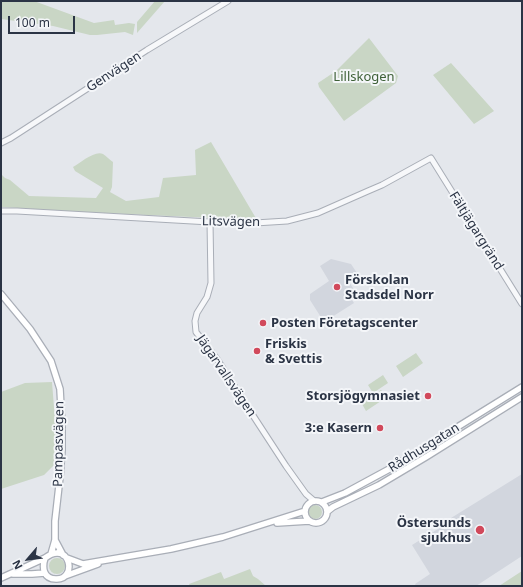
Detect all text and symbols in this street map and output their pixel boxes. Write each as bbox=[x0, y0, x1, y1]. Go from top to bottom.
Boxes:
scale bar bbox=[10, 8, 77, 34]
text: 100 m bbox=[15, 14, 50, 31]
street label: Genvägen bbox=[84, 49, 144, 95]
park label: Lillskogen bbox=[333, 69, 395, 85]
street label: Fältjägargränd bbox=[446, 189, 506, 273]
street label: Litsvägen bbox=[202, 214, 260, 230]
place label: Förskolan Stadsdel Norr bbox=[345, 272, 434, 303]
marker: Förskolan Stadsdel Norr bbox=[332, 282, 342, 292]
place label: Posten Företagscenter bbox=[271, 315, 418, 331]
marker: Posten Företagscenter bbox=[258, 318, 268, 328]
street label: Jägarvallsvägen bbox=[193, 332, 259, 420]
place label: Friskis & Svettis bbox=[265, 336, 322, 367]
marker: Friskis & Svettis bbox=[252, 346, 262, 356]
place label: Storsjögymnasiet bbox=[306, 388, 420, 404]
marker: Storsjögymnasiet bbox=[423, 391, 433, 401]
street label: Pampasvägen bbox=[50, 401, 68, 487]
place label: 3:e Kasern bbox=[305, 420, 372, 436]
street label: Rådhusgatan bbox=[386, 420, 462, 476]
marker: 3:e Kasern bbox=[375, 423, 385, 433]
place label: Östersunds sjukhus bbox=[397, 515, 471, 546]
marker: Östersunds sjukhus bbox=[474, 524, 486, 536]
north arrow bbox=[8, 539, 48, 579]
text: N bbox=[8, 557, 26, 572]

